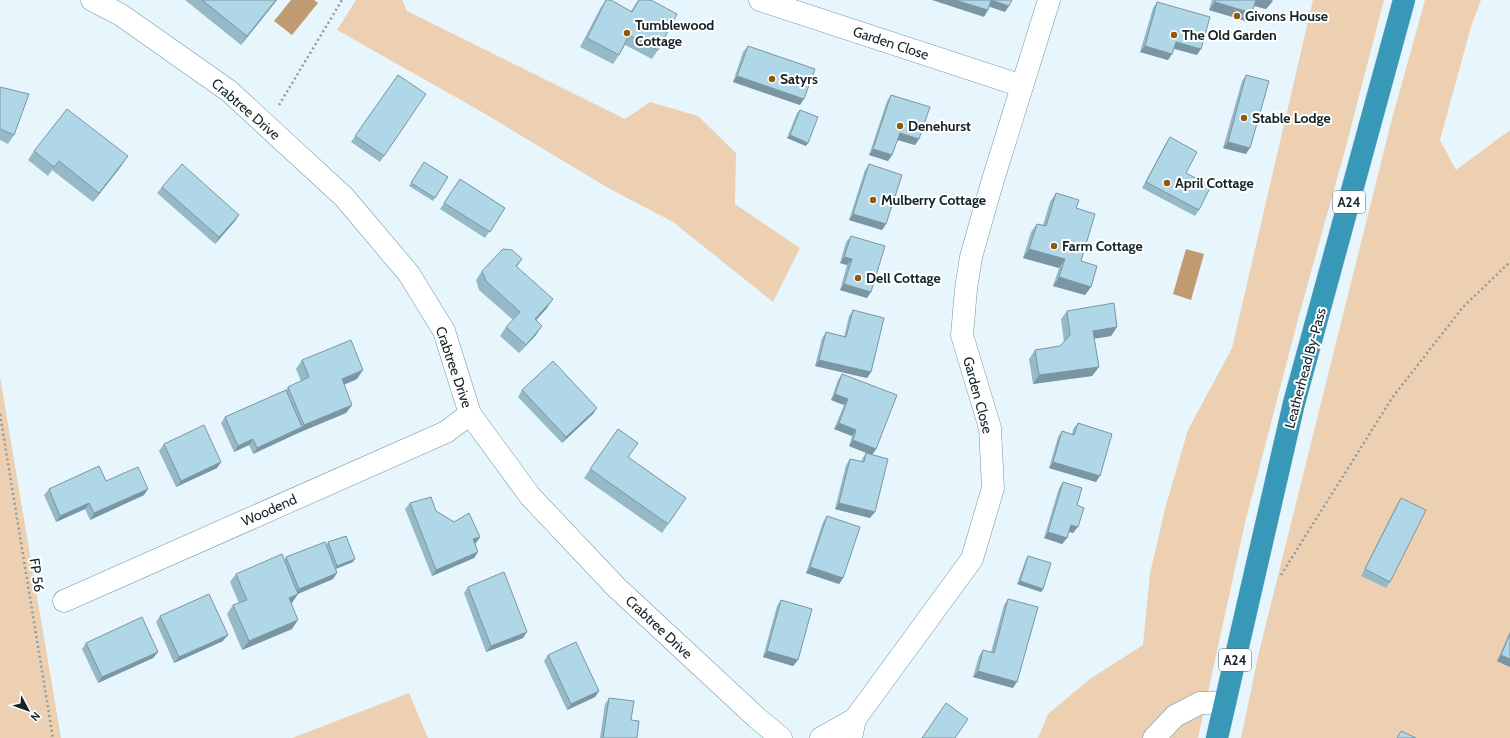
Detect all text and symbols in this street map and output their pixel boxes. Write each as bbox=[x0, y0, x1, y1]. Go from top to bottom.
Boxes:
place label: Givons House bbox=[1245, 7, 1328, 25]
marker: Givons House bbox=[1232, 11, 1242, 21]
place label: Tumblewood Cottage bbox=[635, 16, 714, 50]
street label: Garden Close bbox=[851, 22, 931, 64]
place label: The Old Garden bbox=[1182, 26, 1277, 44]
marker: Tumblewood Cottage bbox=[622, 28, 632, 38]
marker: The Old Garden bbox=[1169, 30, 1179, 40]
place label: Satyrs bbox=[780, 70, 818, 88]
street label: Crabtree Drive bbox=[208, 74, 284, 144]
marker: Satyrs bbox=[767, 74, 777, 84]
place label: Stable Lodge bbox=[1252, 109, 1331, 127]
marker: Stable Lodge bbox=[1239, 113, 1249, 123]
place label: Denehurst bbox=[908, 117, 971, 135]
marker: Denehurst bbox=[895, 121, 905, 131]
place label: April Cottage bbox=[1175, 174, 1254, 192]
marker: April Cottage bbox=[1162, 178, 1172, 188]
place label: Mulberry Cottage bbox=[881, 191, 986, 209]
road number: A24 bbox=[1333, 191, 1365, 213]
marker: Mulberry Cottage bbox=[868, 195, 878, 205]
place label: Farm Cottage bbox=[1062, 237, 1143, 255]
marker: Farm Cottage bbox=[1049, 241, 1059, 251]
place label: Dell Cottage bbox=[866, 269, 941, 287]
marker: Dell Cottage bbox=[853, 273, 863, 283]
street label: Leatherhead By-Pass bbox=[1280, 306, 1330, 430]
street label: Crabtree Drive bbox=[432, 324, 476, 410]
street label: Garden Close bbox=[959, 355, 997, 435]
street label: Woodend bbox=[239, 490, 299, 530]
street label: FP 56 bbox=[25, 557, 49, 593]
street label: Crabtree Drive bbox=[622, 591, 696, 663]
road number: A24 bbox=[1219, 649, 1251, 671]
north arrow bbox=[8, 690, 48, 730]
text: N bbox=[28, 709, 43, 724]

